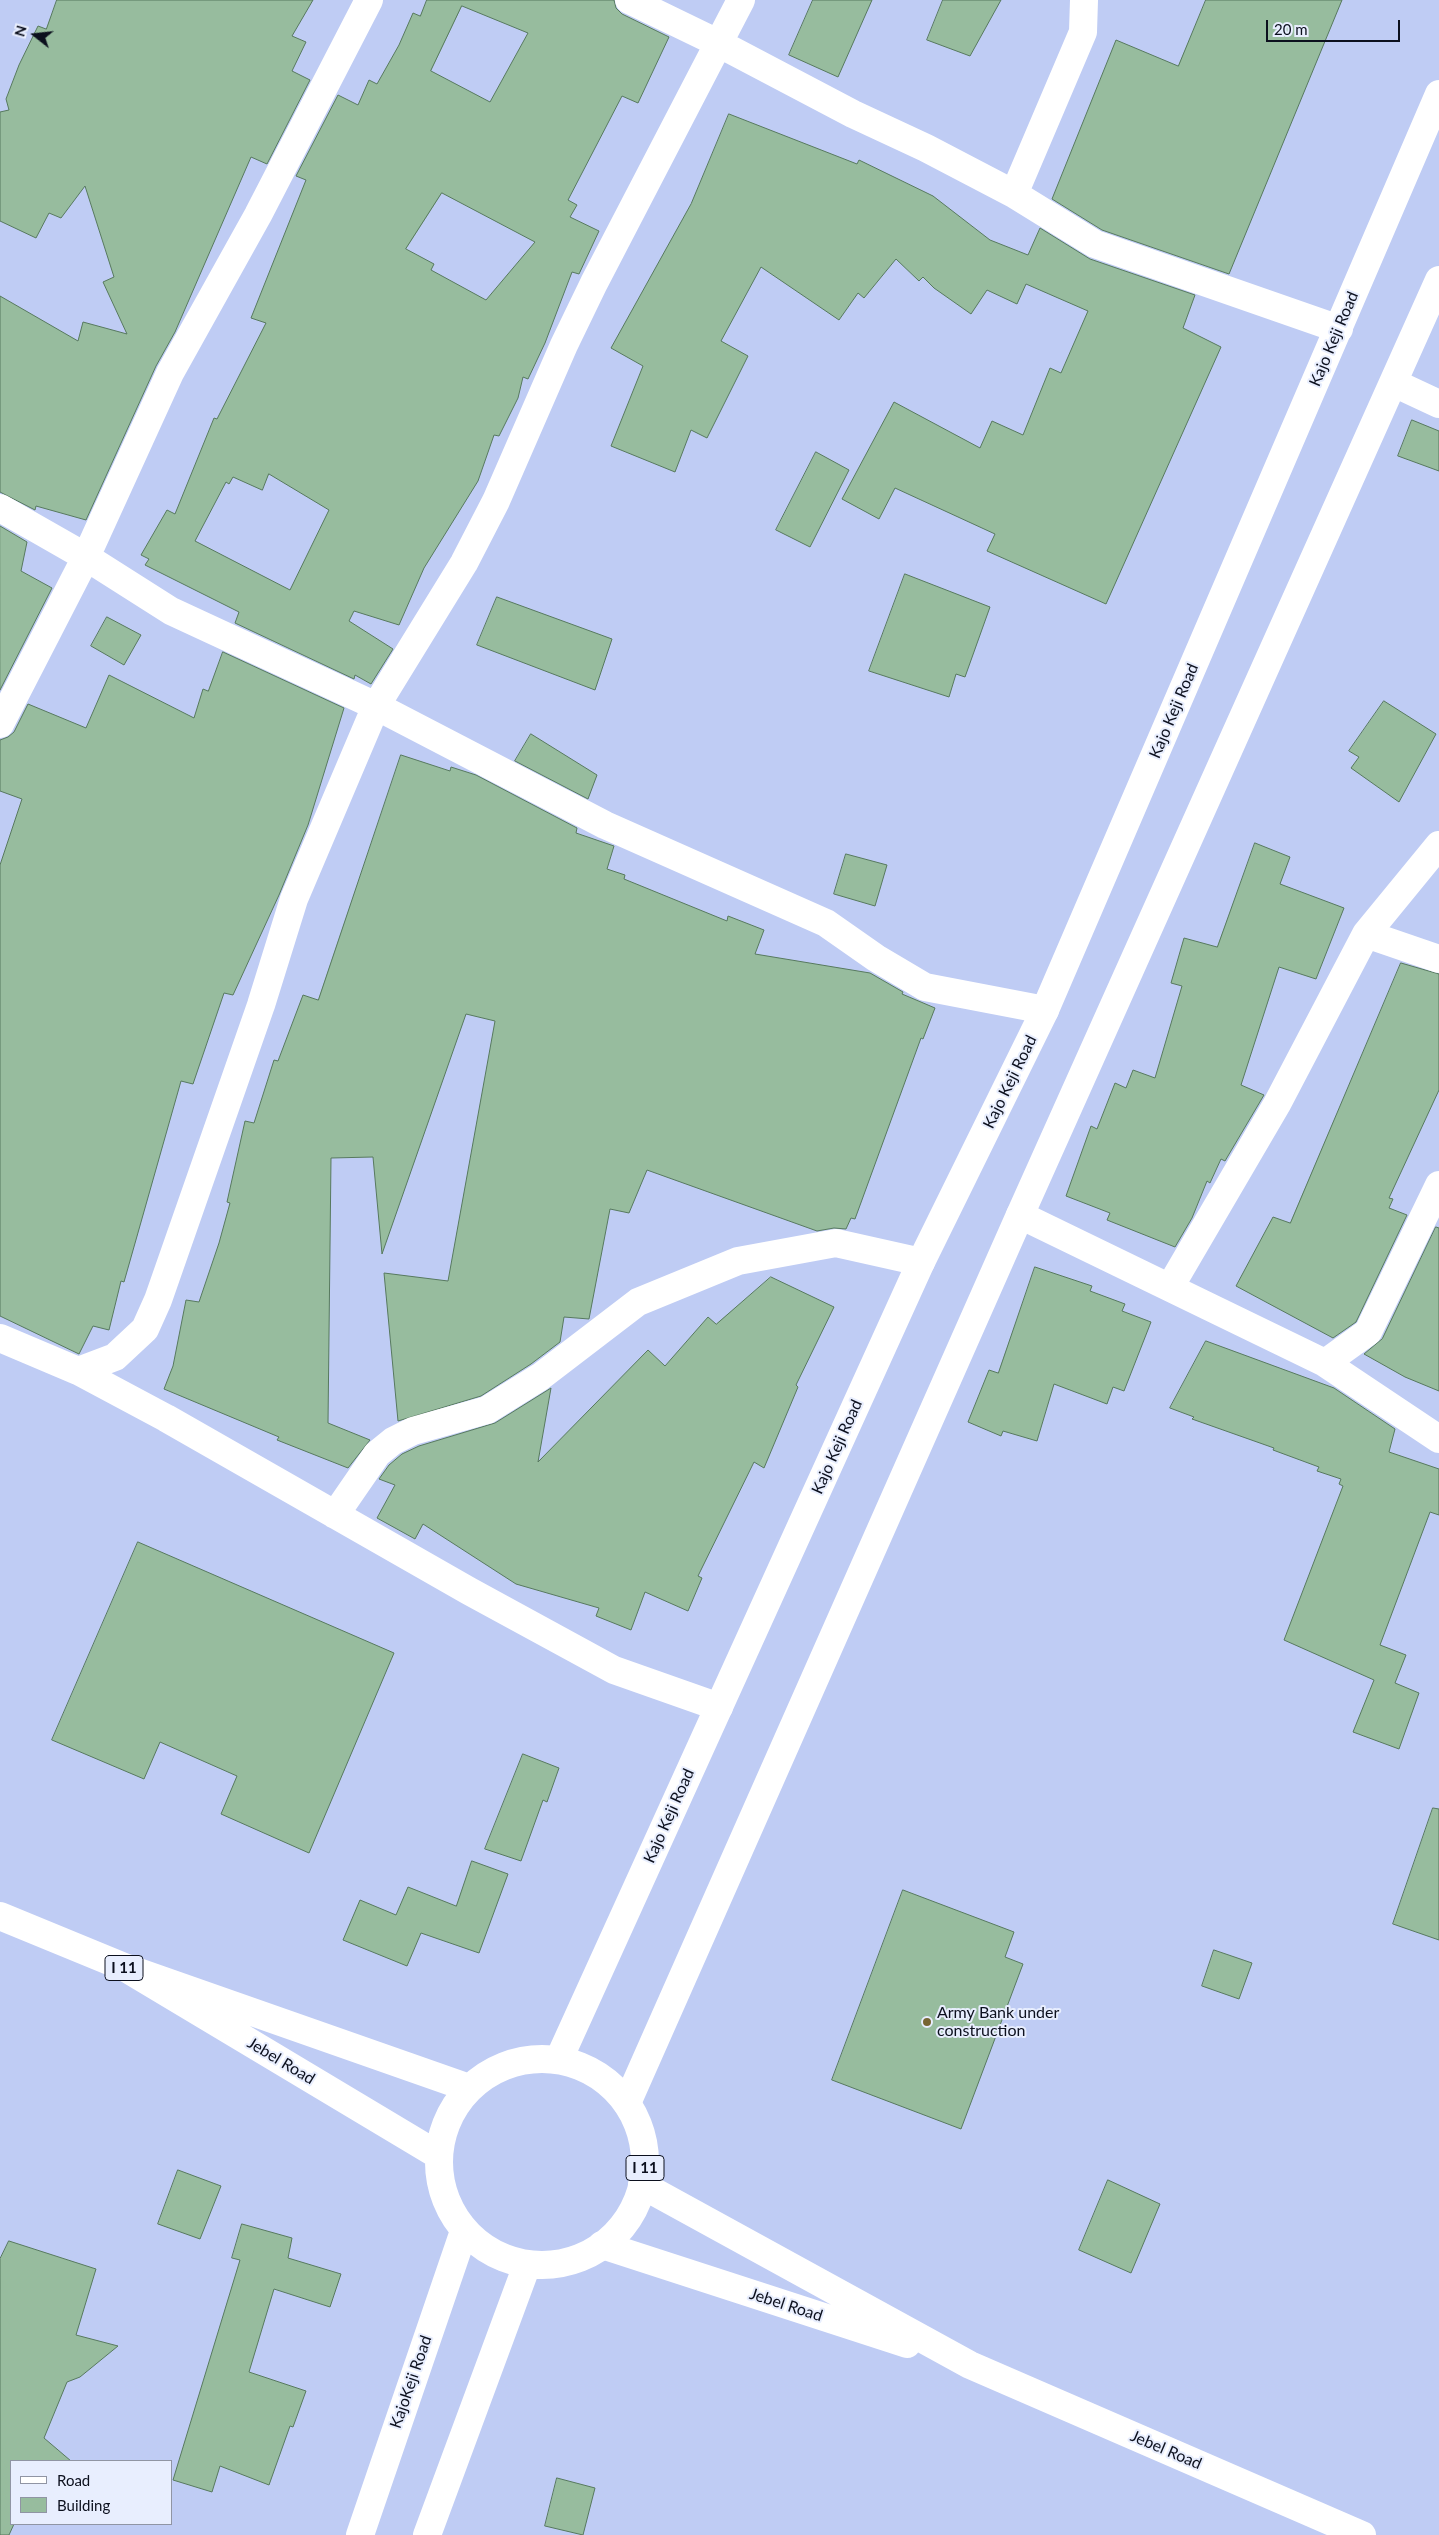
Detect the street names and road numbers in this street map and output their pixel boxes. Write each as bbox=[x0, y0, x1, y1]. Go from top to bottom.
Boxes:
street label: Kajo Keji Road bbox=[1305, 289, 1363, 389]
street label: Kajo Keji Road bbox=[1145, 661, 1203, 761]
street label: Kajo Keji Road bbox=[979, 1032, 1041, 1132]
street label: Kajo Keji Road bbox=[808, 1397, 866, 1497]
street label: Kajo Keji Road bbox=[640, 1766, 698, 1866]
road number: I 11 bbox=[105, 1956, 143, 1980]
street label: Jebel Road bbox=[244, 2033, 318, 2089]
road number: I 11 bbox=[626, 2156, 664, 2180]
street label: Jebel Road bbox=[747, 2284, 825, 2326]
street label: KajoKeji Road bbox=[386, 2333, 436, 2431]
street label: Jebel Road bbox=[1127, 2426, 1205, 2474]

